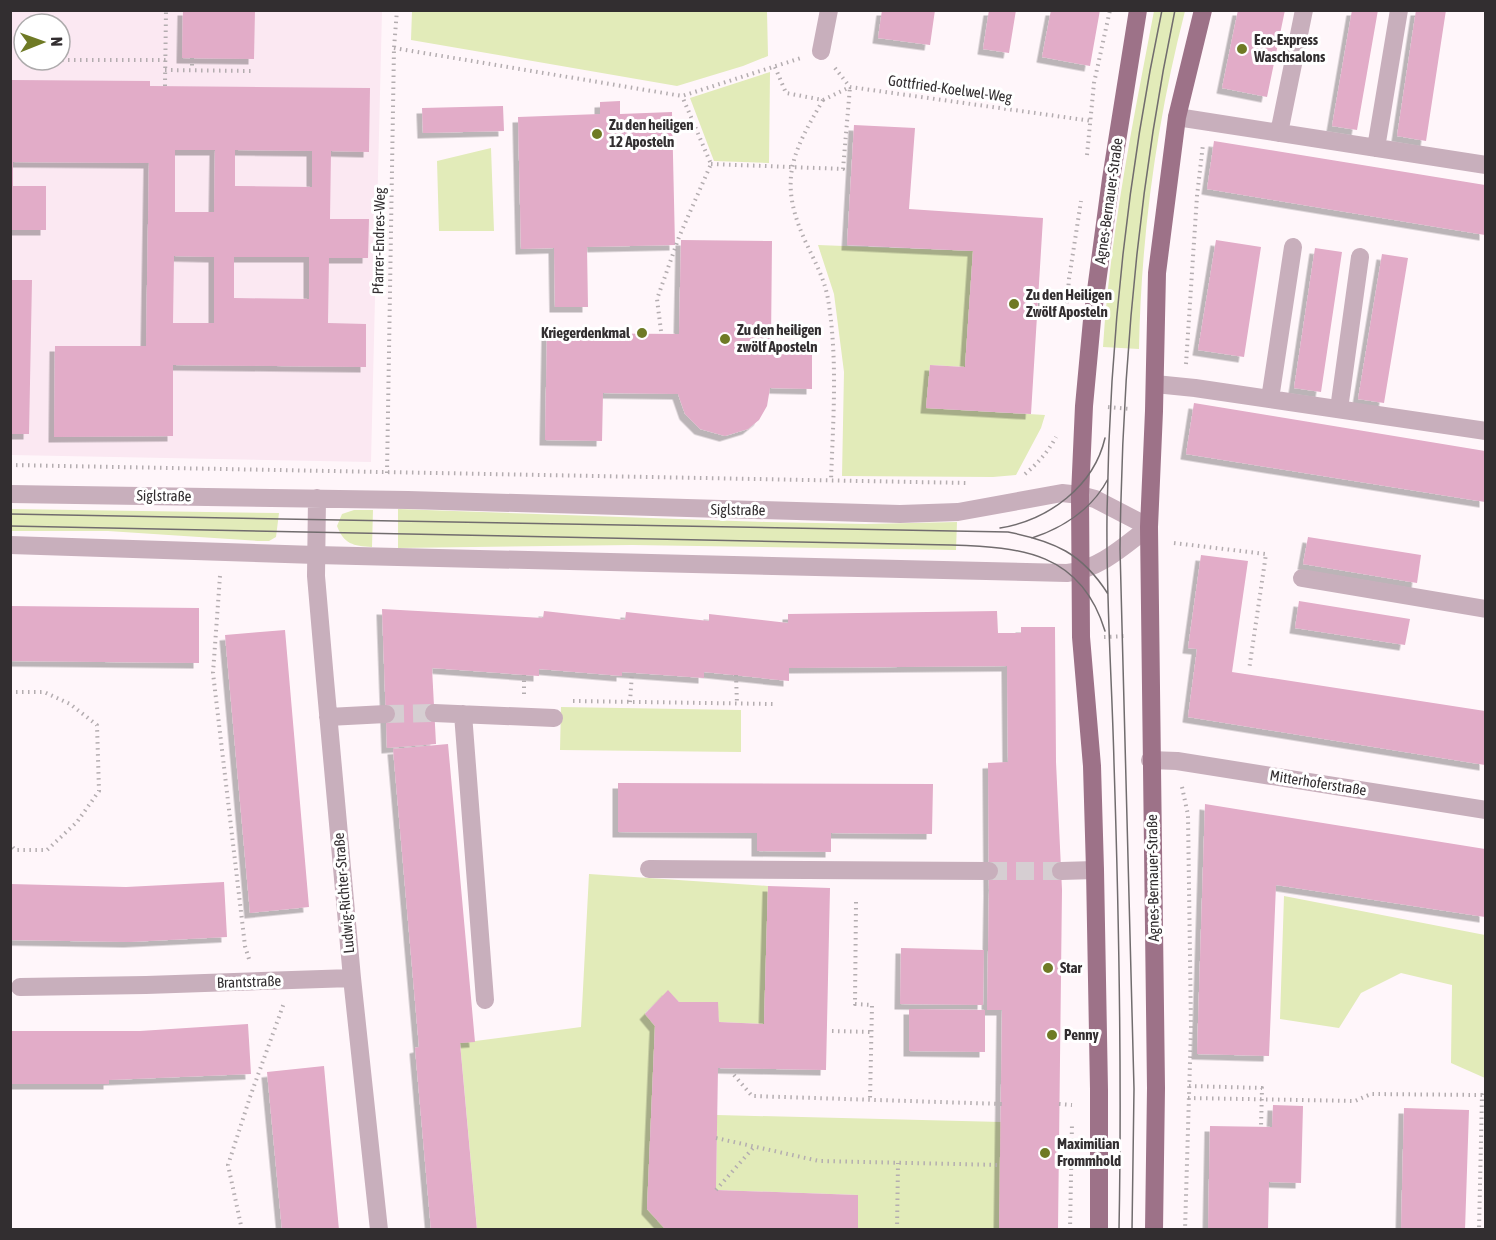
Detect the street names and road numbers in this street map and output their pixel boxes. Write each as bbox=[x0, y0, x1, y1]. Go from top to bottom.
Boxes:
street label: Gottfried-Koelwel-Weg bbox=[887, 71, 1014, 106]
street label: Agnes-Bernauer-Straße bbox=[1091, 137, 1126, 265]
street label: Pfarrer-Endres-Weg bbox=[369, 187, 388, 295]
street label: Siglstraße bbox=[136, 487, 192, 504]
street label: Siglstraße bbox=[710, 501, 766, 518]
street label: Mitterhoferstraße bbox=[1269, 766, 1368, 799]
street label: Agnes-Bernauer-Straße bbox=[1143, 814, 1162, 942]
street label: Ludwig-Richter-Straße bbox=[330, 832, 357, 954]
street label: Brantstraße bbox=[217, 972, 282, 991]

